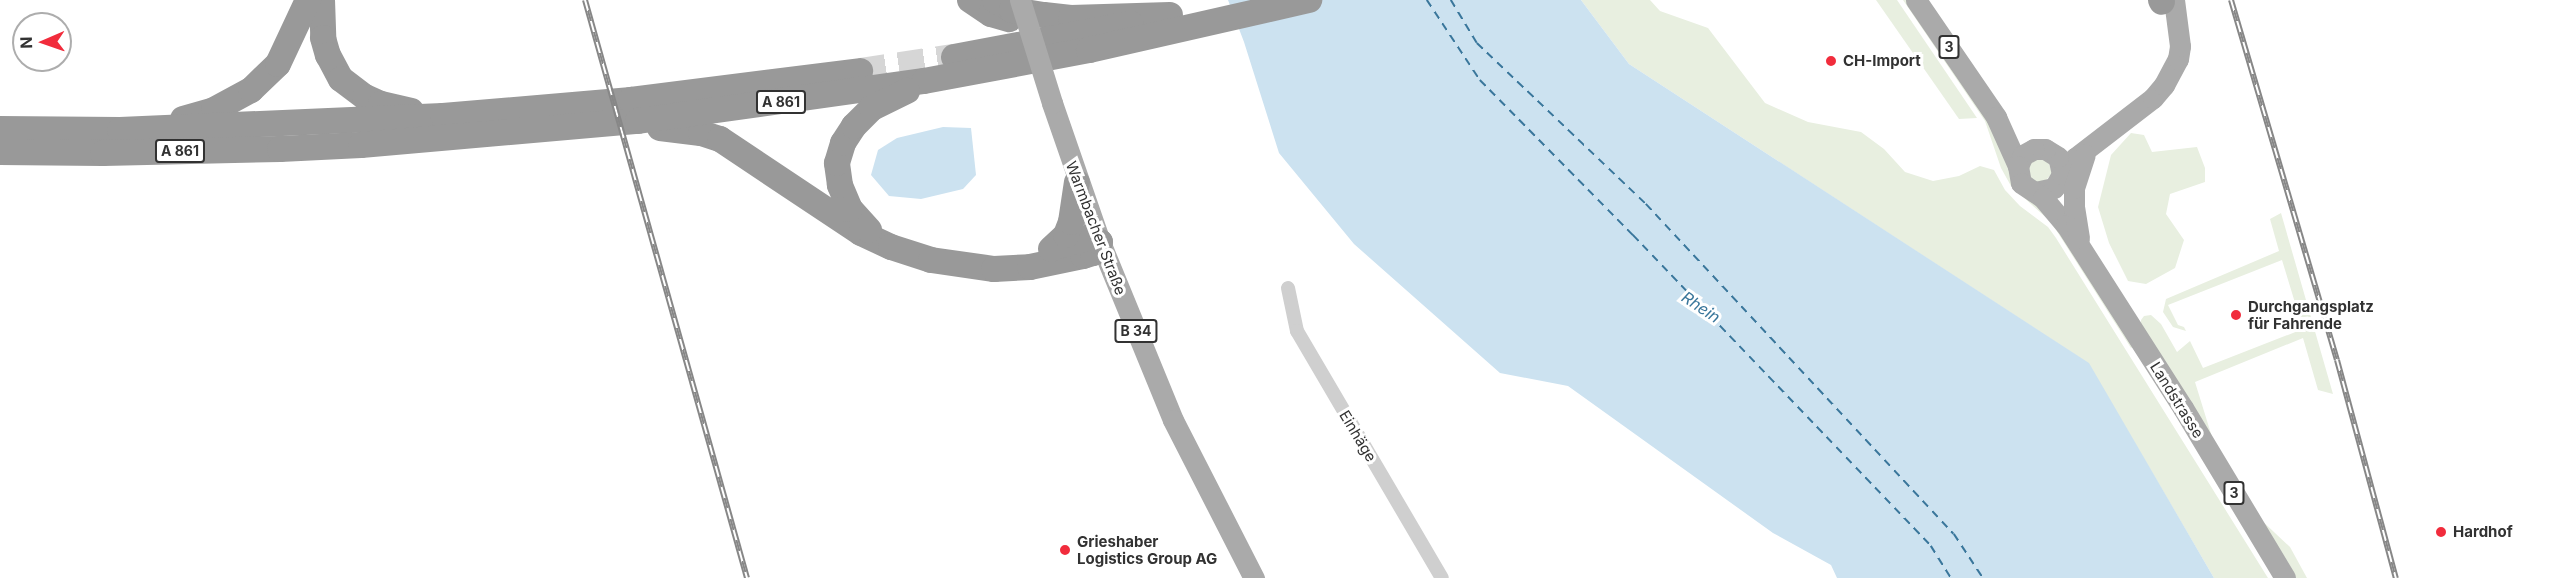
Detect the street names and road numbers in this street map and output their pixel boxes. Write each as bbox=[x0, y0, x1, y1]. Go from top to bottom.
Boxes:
road number: 3 bbox=[1937, 36, 1961, 58]
road number: A 861 bbox=[756, 91, 806, 113]
road number: A 861 bbox=[154, 140, 206, 162]
street label: Warmbacher Straße bbox=[1062, 159, 1130, 297]
road number: B 34 bbox=[1114, 320, 1158, 342]
street label: Landstrasse bbox=[2146, 359, 2208, 441]
street label: Einhäge bbox=[1336, 407, 1380, 465]
road number: 3 bbox=[2222, 482, 2246, 504]

